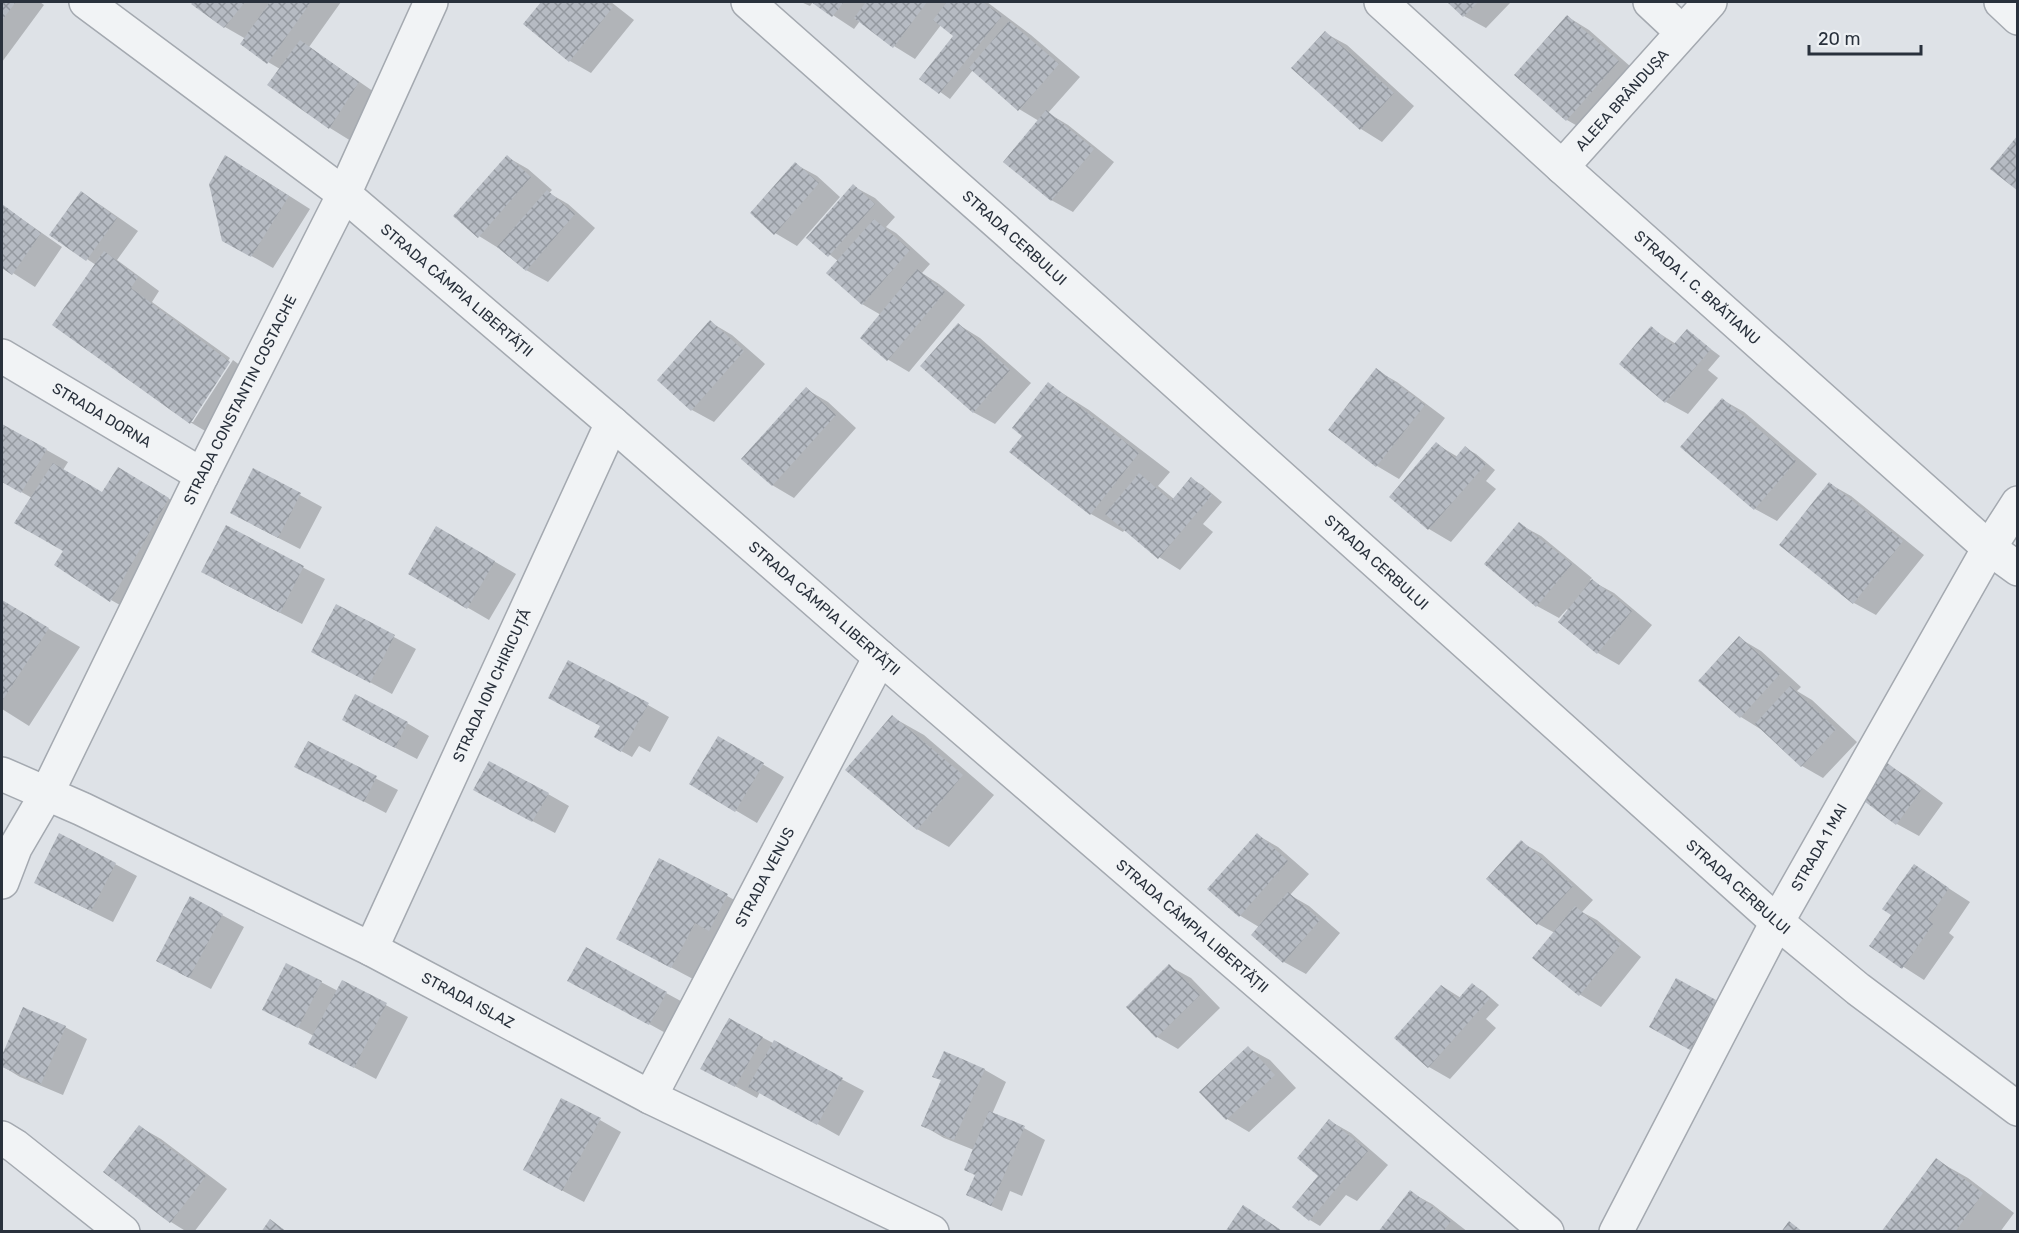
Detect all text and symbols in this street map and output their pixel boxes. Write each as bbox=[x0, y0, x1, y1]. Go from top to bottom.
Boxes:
scale bar bbox=[1809, 18, 1922, 56]
text: 20 m bbox=[1818, 28, 1860, 50]
street label: ALEEA BRÂNDUȘA bbox=[1572, 45, 1672, 155]
street label: STRADA CERBULUI bbox=[959, 187, 1070, 289]
street label: STRADA CÂMPIA LIBERTĂȚII bbox=[377, 220, 537, 361]
street label: STRADA I. C. BRĂTIANU bbox=[1630, 227, 1764, 348]
street label: STRADA CONSTANTIN COSTACHE bbox=[180, 292, 300, 508]
street label: STRADA DORNA bbox=[49, 379, 154, 452]
street label: STRADA CERBULUI bbox=[1321, 511, 1432, 614]
street label: STRADA CÂMPIA LIBERTĂȚII bbox=[745, 537, 904, 679]
street label: STRADA ION CHIRICUȚĂ bbox=[449, 606, 535, 765]
street label: STRADA 1 MAI bbox=[1787, 801, 1851, 894]
street label: STRADA VENUS bbox=[731, 824, 798, 930]
street label: STRADA CERBULUI bbox=[1682, 836, 1794, 938]
street label: STRADA CÂMPIA LIBERTĂȚII bbox=[1112, 856, 1272, 997]
street label: STRADA ISLAZ bbox=[418, 968, 517, 1032]

